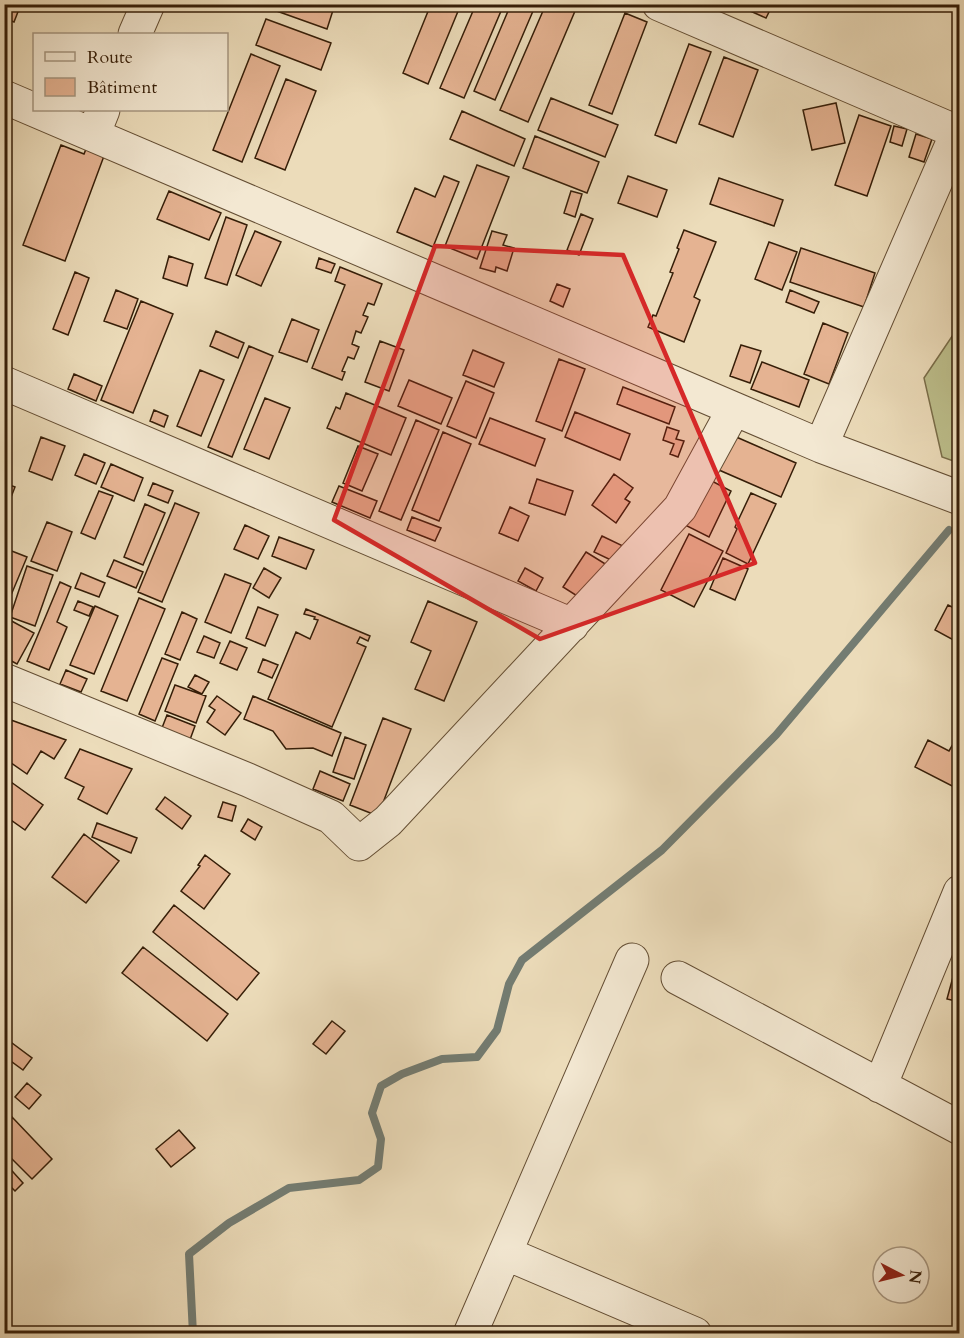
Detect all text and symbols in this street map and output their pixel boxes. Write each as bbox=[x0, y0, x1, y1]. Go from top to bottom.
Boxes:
legend bbox=[33, 33, 228, 111]
text: Route bbox=[87, 45, 133, 70]
text: Bâtiment bbox=[87, 75, 157, 100]
north arrow bbox=[871, 1245, 931, 1305]
text: N bbox=[903, 1268, 927, 1285]

